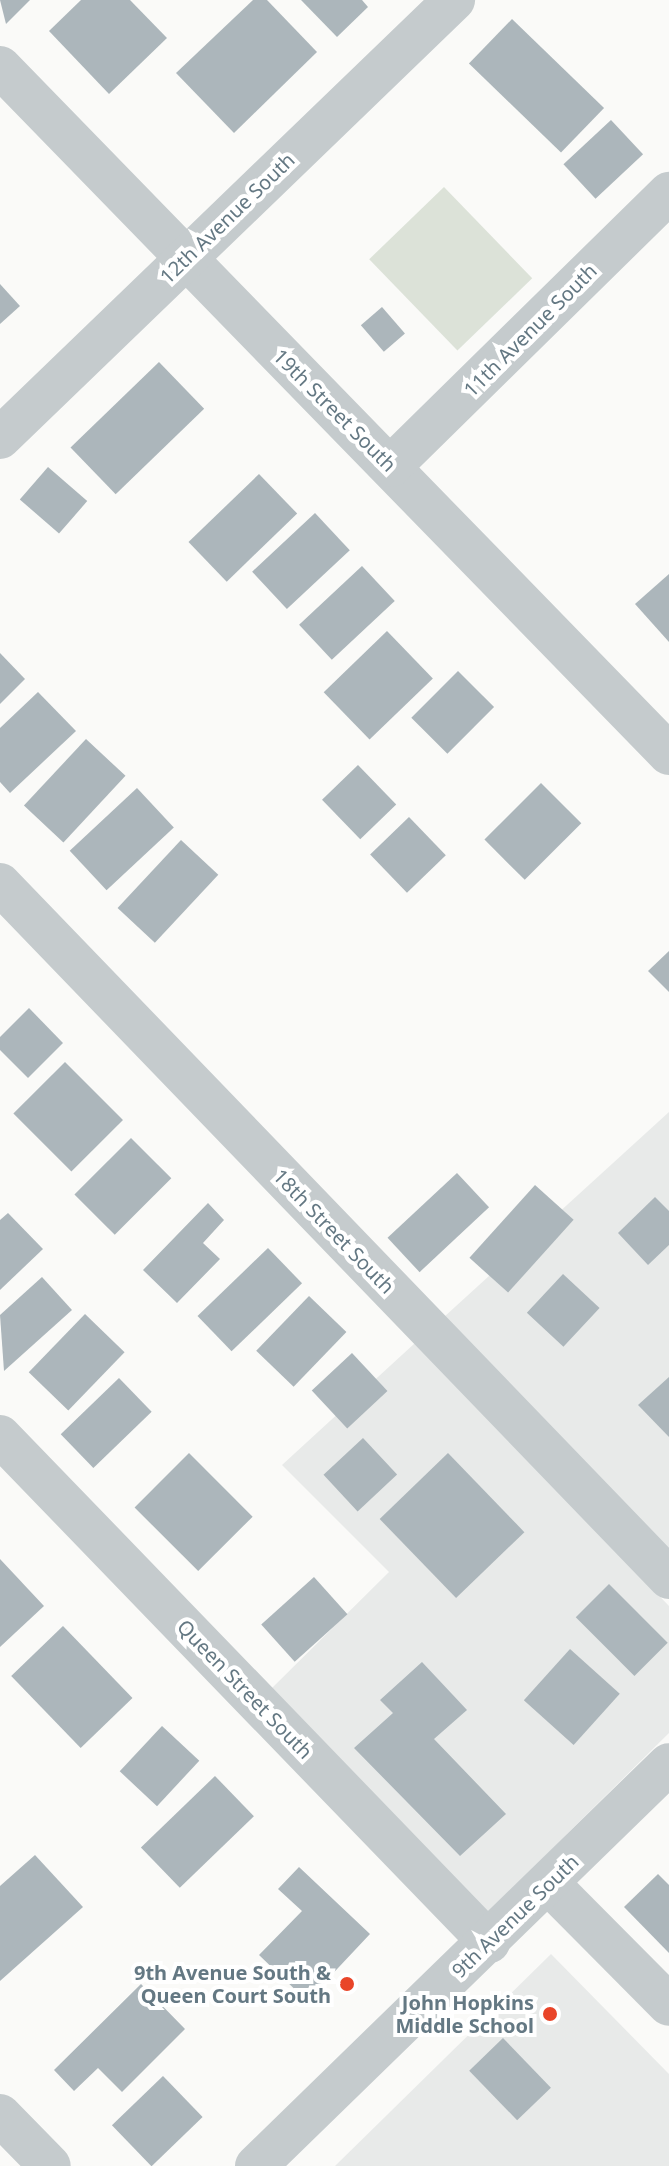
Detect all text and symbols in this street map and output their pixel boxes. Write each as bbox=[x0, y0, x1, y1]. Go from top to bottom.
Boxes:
street label: 12th Avenue South bbox=[155, 148, 299, 288]
street label: 11th Avenue South bbox=[459, 259, 601, 401]
street label: 19th Street South bbox=[269, 344, 401, 476]
street label: 18th Street South bbox=[269, 1164, 399, 1298]
street label: Queen Street South bbox=[172, 1614, 318, 1764]
street label: 9th Avenue South bbox=[447, 1849, 583, 1983]
place label: 9th Avenue South & Queen Court South bbox=[134, 1960, 331, 2007]
marker: 9th Avenue South & Queen Court South bbox=[338, 1975, 356, 1993]
place label: John Hopkins Middle School bbox=[395, 1990, 534, 2037]
marker: John Hopkins Middle School bbox=[541, 2005, 559, 2023]

